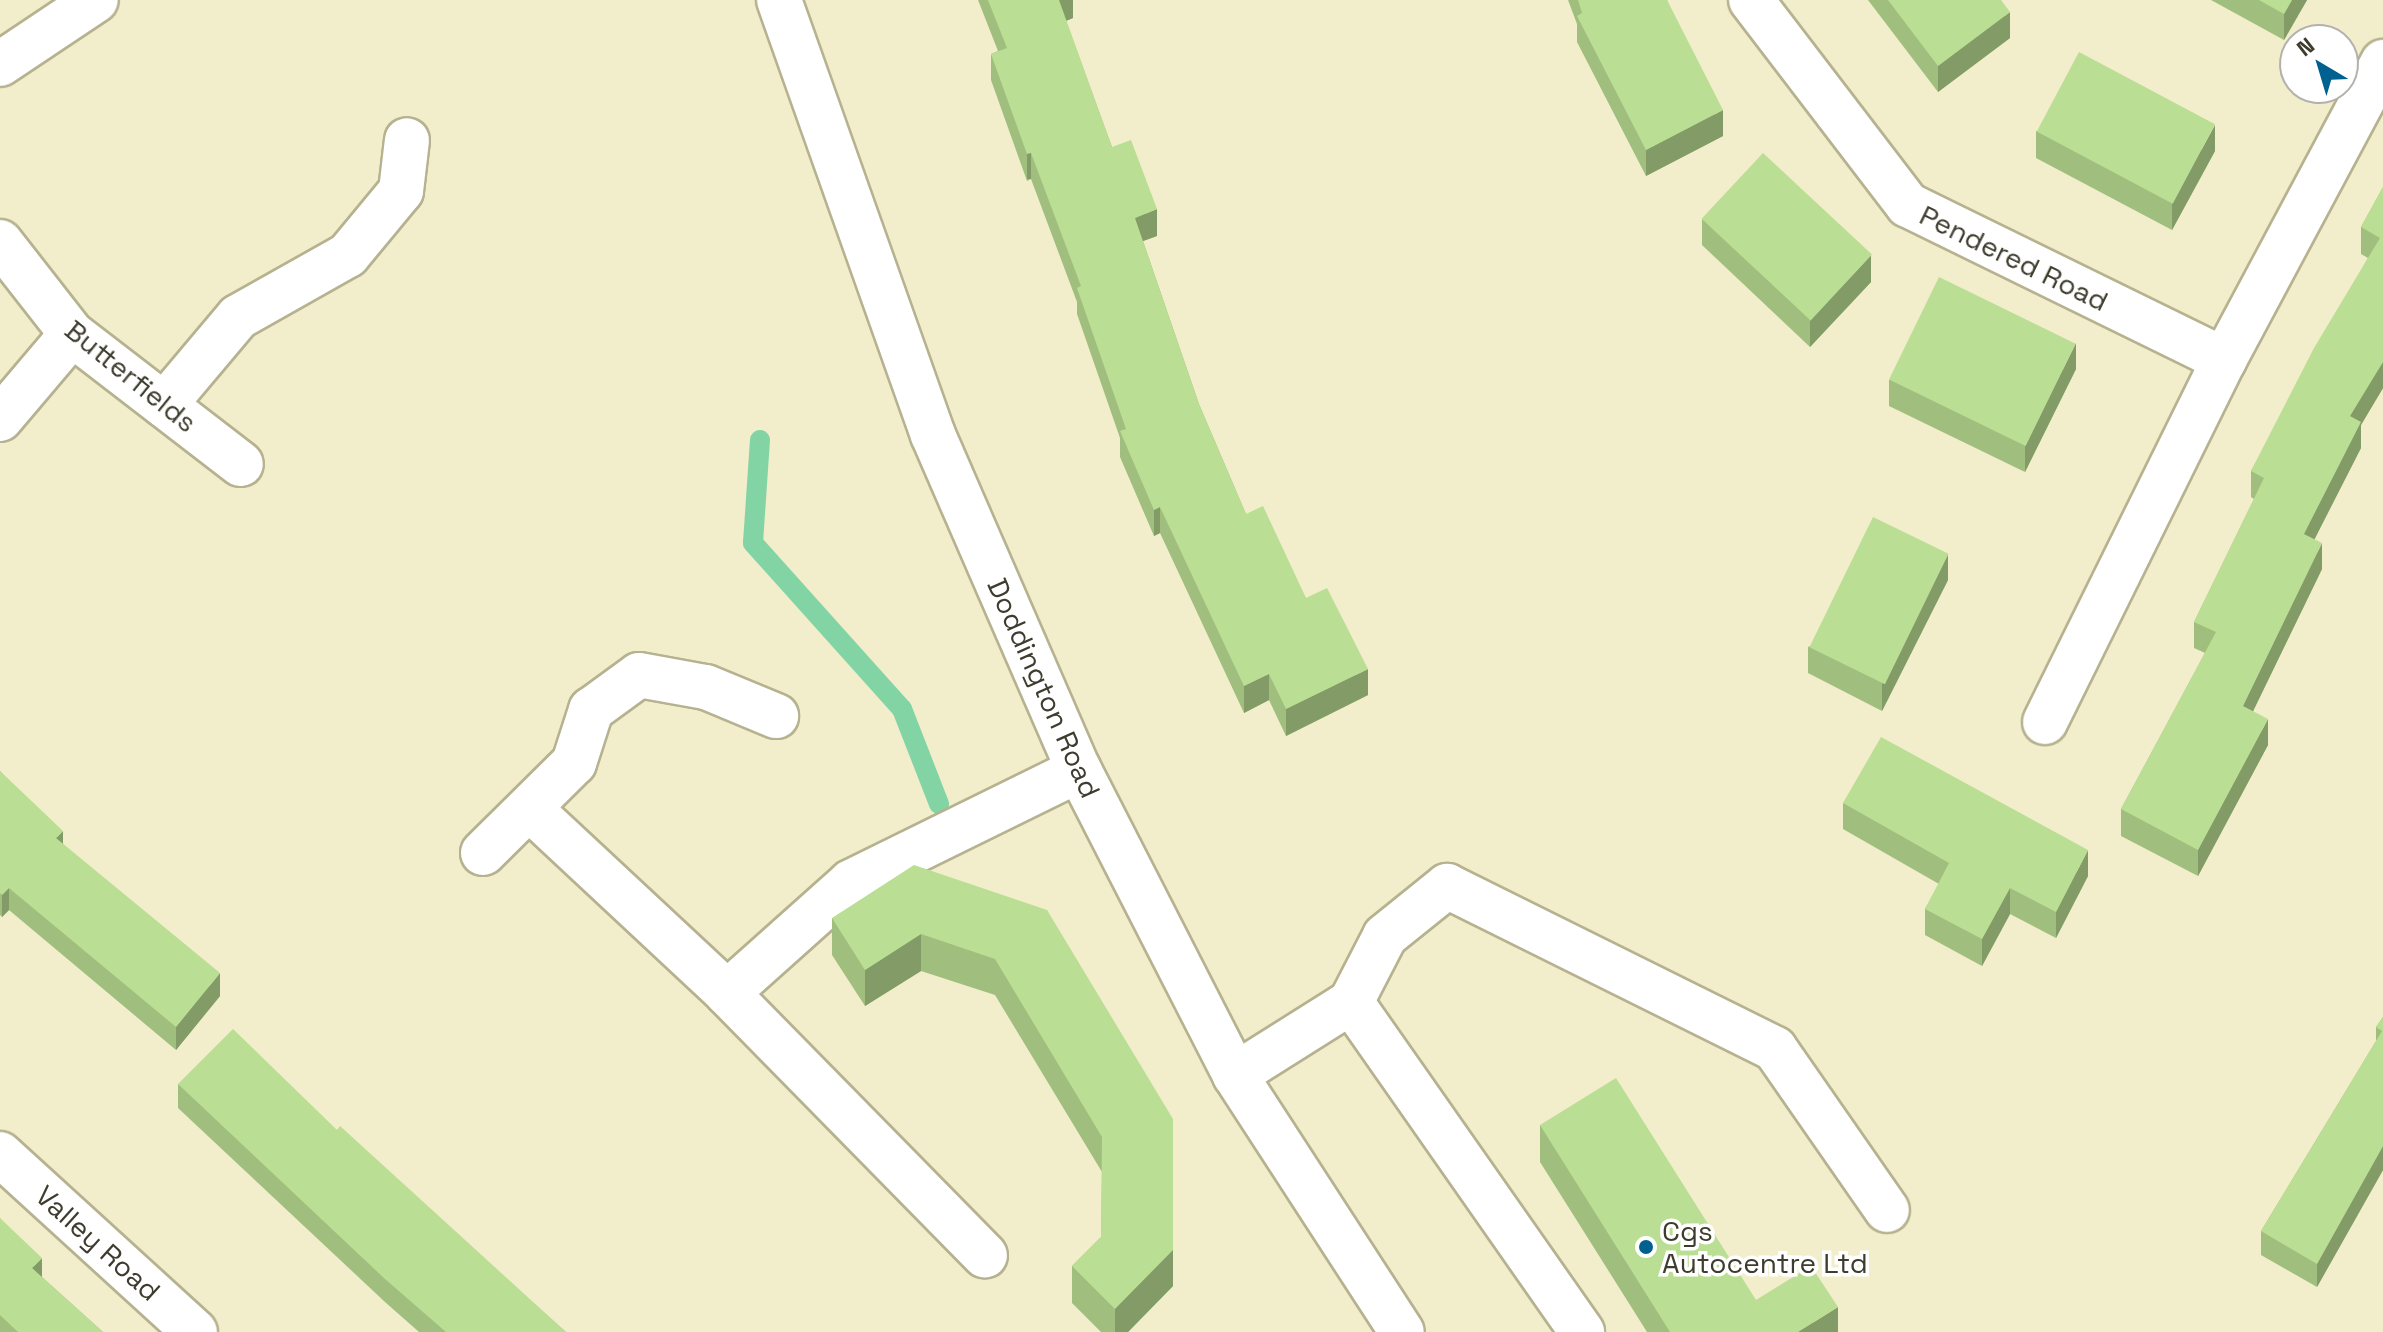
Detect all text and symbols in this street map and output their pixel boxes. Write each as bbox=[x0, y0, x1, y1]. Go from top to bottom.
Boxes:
north arrow bbox=[2279, 24, 2359, 104]
text: N bbox=[2291, 31, 2320, 62]
street label: Pendered Road bbox=[1914, 198, 2114, 318]
street label: Butterfields bbox=[58, 313, 204, 439]
street label: Doddington Road bbox=[981, 573, 1107, 803]
street label: Valley Road bbox=[29, 1178, 167, 1308]
place label: Cgs Autocentre Ltd bbox=[1662, 1214, 1868, 1280]
marker: Cgs Autocentre Ltd bbox=[1637, 1238, 1655, 1256]

